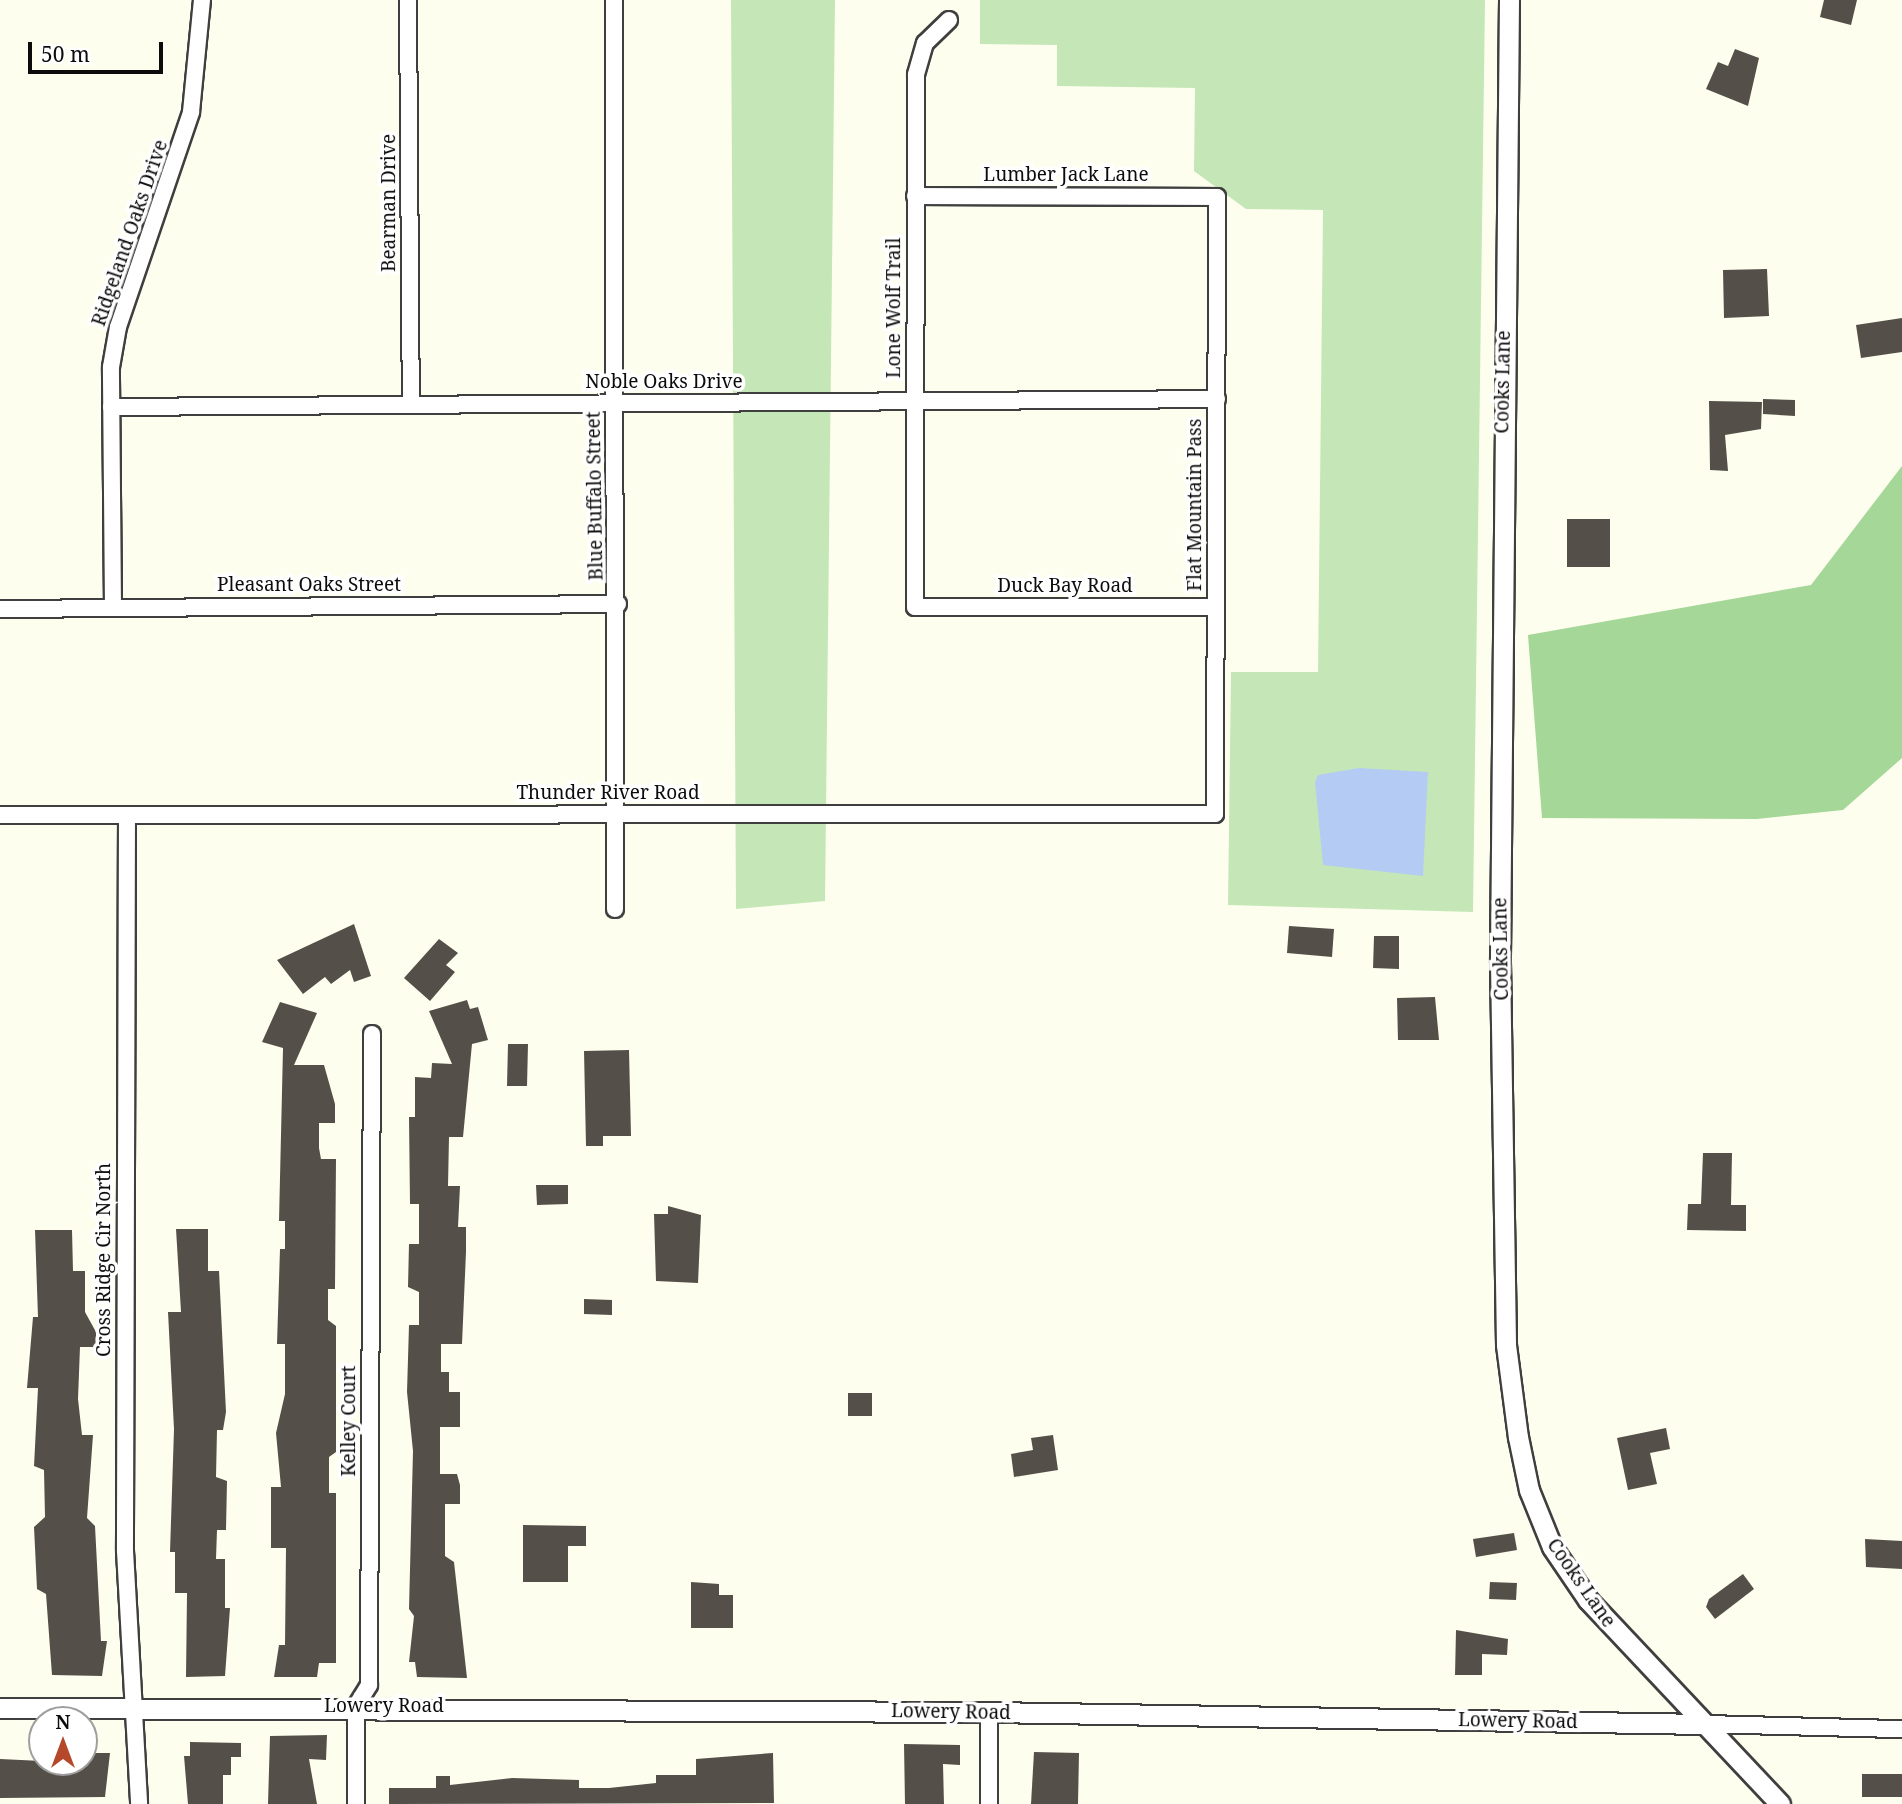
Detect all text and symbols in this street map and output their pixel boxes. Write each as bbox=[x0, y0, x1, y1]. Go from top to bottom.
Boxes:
scale bar bbox=[32, 28, 166, 72]
text: 50 m bbox=[41, 40, 90, 68]
street label: Bearman Drive bbox=[378, 134, 400, 272]
street label: Ridgeland Oaks Drive bbox=[87, 137, 173, 329]
street label: Lumber Jack Lane bbox=[983, 164, 1149, 186]
street label: Lone Wolf Trail bbox=[883, 238, 905, 378]
street label: Cooks Lane bbox=[1491, 330, 1515, 434]
street label: Noble Oaks Drive bbox=[585, 371, 743, 393]
street label: Blue Buffalo Street bbox=[582, 411, 608, 581]
street label: Flat Mountain Pass bbox=[1184, 419, 1206, 591]
street label: Pleasant Oaks Street bbox=[217, 574, 401, 596]
street label: Duck Bay Road bbox=[997, 575, 1133, 597]
street label: Thunder River Road bbox=[516, 782, 700, 804]
street label: Cooks Lane bbox=[1489, 897, 1513, 1001]
street label: Cross Ridge Cir North bbox=[93, 1163, 115, 1357]
street label: Kelley Court bbox=[338, 1365, 360, 1477]
street label: Cooks Lane bbox=[1542, 1534, 1620, 1632]
street label: Lowery Road bbox=[324, 1695, 444, 1717]
street label: Lowery Road bbox=[891, 1700, 1011, 1724]
north arrow bbox=[28, 1706, 98, 1776]
text: N bbox=[56, 1709, 70, 1735]
street label: Lowery Road bbox=[1458, 1709, 1578, 1733]

